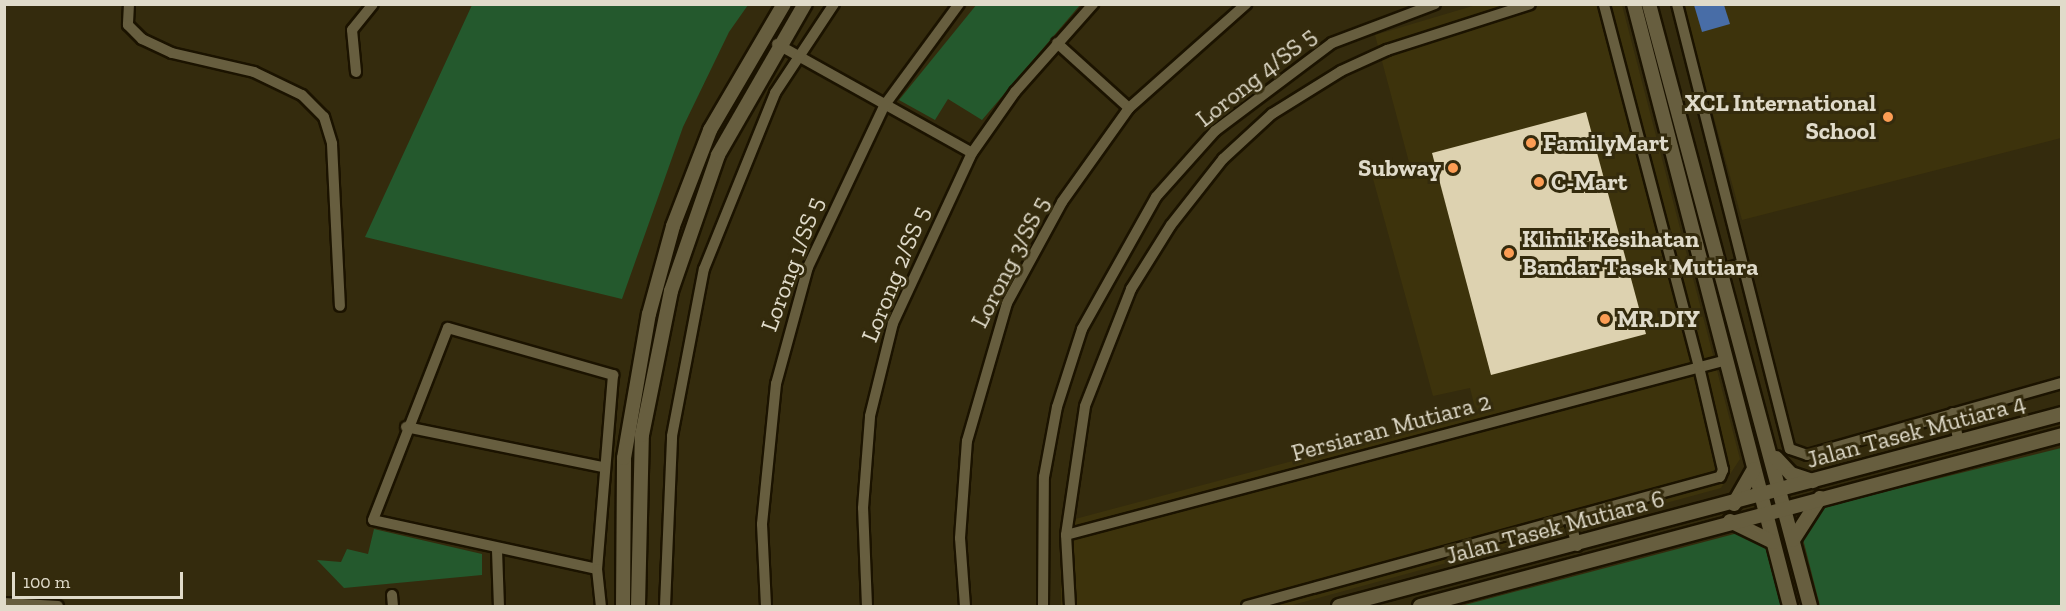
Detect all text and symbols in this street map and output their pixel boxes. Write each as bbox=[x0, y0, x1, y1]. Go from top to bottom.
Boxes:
street label: Lorong 4/SS 5 bbox=[1190, 21, 1322, 133]
place label: XCL International School bbox=[1684, 89, 1876, 145]
marker: XCL International School bbox=[1881, 110, 1895, 124]
place label: FamilyMart bbox=[1543, 129, 1669, 157]
marker: FamilyMart bbox=[1524, 136, 1538, 150]
place label: Subway bbox=[1358, 154, 1441, 182]
marker: Subway bbox=[1446, 161, 1460, 175]
place label: C-Mart bbox=[1551, 168, 1627, 196]
marker: C-Mart bbox=[1532, 175, 1546, 189]
street label: Lorong 3/SS 5 bbox=[965, 192, 1055, 332]
street label: Lorong 1/SS 5 bbox=[754, 193, 830, 335]
street label: Lorong 2/SS 5 bbox=[855, 202, 935, 346]
place label: Klinik Kesihatan Bandar Tasek Mutiara bbox=[1522, 225, 1759, 281]
marker: Klinik Kesihatan Bandar Tasek Mutiara bbox=[1500, 244, 1518, 262]
place label: MR.DIY bbox=[1617, 305, 1700, 333]
marker: MR.DIY bbox=[1598, 312, 1612, 326]
street label: Persiaran Mutiara 2 bbox=[1288, 387, 1494, 467]
street label: Jalan Tasek Mutiara 4 bbox=[1803, 388, 2029, 474]
street label: Jalan Tasek Mutiara 6 bbox=[1442, 484, 1668, 570]
scale bar bbox=[15, 560, 186, 598]
text: 100 m bbox=[23, 571, 70, 593]

